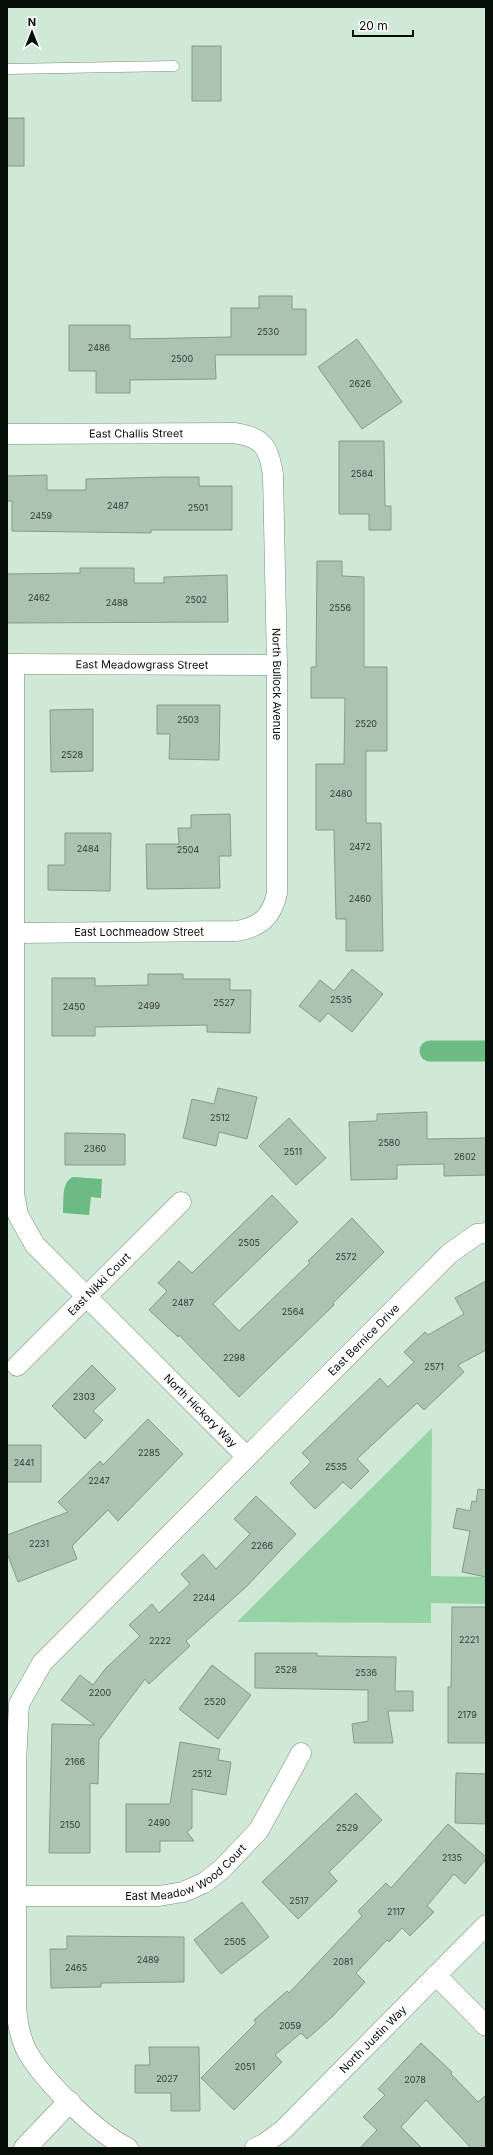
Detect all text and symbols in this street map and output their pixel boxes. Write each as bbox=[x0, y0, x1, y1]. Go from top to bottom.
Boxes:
north arrow bbox=[12, 12, 52, 52]
scale bar bbox=[353, 12, 413, 38]
text: N bbox=[28, 15, 36, 29]
text: 20 m bbox=[359, 18, 388, 33]
house number: 2530 bbox=[257, 326, 279, 337]
house number: 2486 bbox=[88, 342, 111, 353]
house number: 2500 bbox=[171, 353, 193, 364]
house number: 2626 bbox=[349, 378, 371, 389]
street label: East Challis Street bbox=[89, 426, 183, 441]
house number: 2584 bbox=[351, 468, 373, 479]
house number: 2487 bbox=[107, 500, 129, 511]
house number: 2501 bbox=[188, 502, 208, 513]
house number: 2459 bbox=[30, 510, 53, 521]
house number: 2462 bbox=[28, 592, 50, 603]
house number: 2502 bbox=[185, 594, 207, 605]
house number: 2488 bbox=[106, 597, 129, 608]
house number: 2556 bbox=[329, 602, 351, 613]
street label: North Bullock Avenue bbox=[269, 628, 284, 740]
street label: East Meadowgrass Street bbox=[76, 657, 209, 672]
house number: 2503 bbox=[177, 714, 200, 725]
house number: 2520 bbox=[355, 718, 377, 729]
house number: 2528 bbox=[61, 749, 83, 760]
house number: 2480 bbox=[330, 788, 353, 799]
house number: 2472 bbox=[349, 841, 371, 852]
house number: 2484 bbox=[77, 843, 99, 854]
house number: 2504 bbox=[177, 844, 199, 855]
house number: 2460 bbox=[349, 893, 372, 904]
street label: East Lochmeadow Street bbox=[74, 925, 204, 939]
house number: 2535 bbox=[330, 994, 352, 1005]
house number: 2527 bbox=[213, 997, 235, 1008]
house number: 2499 bbox=[138, 1000, 161, 1011]
house number: 2450 bbox=[63, 1001, 85, 1012]
house number: 2512 bbox=[210, 1112, 230, 1123]
house number: 2580 bbox=[378, 1137, 400, 1148]
house number: 2360 bbox=[84, 1143, 106, 1154]
house number: 2511 bbox=[284, 1146, 302, 1157]
house number: 2602 bbox=[454, 1151, 476, 1162]
house number: 2505 bbox=[238, 1237, 260, 1248]
street label: East Nikki Court bbox=[65, 1249, 134, 1318]
house number: 2572 bbox=[335, 1251, 357, 1262]
house number: 2487 bbox=[172, 1297, 194, 1308]
street label: East Bernice Drive bbox=[325, 1301, 402, 1379]
house number: 2564 bbox=[282, 1306, 304, 1317]
house number: 2298 bbox=[223, 1352, 245, 1363]
house number: 2571 bbox=[424, 1361, 444, 1372]
street label: North Hickory Way bbox=[161, 1371, 240, 1450]
house number: 2303 bbox=[73, 1391, 96, 1402]
house number: 2285 bbox=[138, 1447, 160, 1458]
house number: 2441 bbox=[14, 1457, 34, 1468]
house number: 2535 bbox=[325, 1461, 347, 1472]
house number: 2247 bbox=[88, 1475, 110, 1486]
house number: 2231 bbox=[29, 1538, 49, 1549]
house number: 2266 bbox=[251, 1540, 273, 1551]
house number: 2244 bbox=[193, 1592, 215, 1603]
house number: 2221 bbox=[459, 1634, 479, 1645]
house number: 2222 bbox=[149, 1635, 171, 1646]
house number: 2528 bbox=[275, 1664, 297, 1675]
house number: 2536 bbox=[355, 1667, 377, 1678]
house number: 2200 bbox=[89, 1687, 111, 1698]
house number: 2520 bbox=[204, 1696, 226, 1707]
house number: 2179 bbox=[457, 1709, 477, 1720]
house number: 2166 bbox=[65, 1756, 86, 1767]
house number: 2512 bbox=[192, 1768, 212, 1779]
house number: 2490 bbox=[148, 1817, 171, 1828]
house number: 2150 bbox=[60, 1819, 80, 1830]
house number: 2529 bbox=[336, 1822, 358, 1833]
street label: East Meadow Wood Court bbox=[125, 1841, 249, 1903]
house number: 2135 bbox=[442, 1852, 462, 1863]
house number: 2517 bbox=[289, 1895, 309, 1906]
house number: 2117 bbox=[387, 1906, 405, 1917]
house number: 2505 bbox=[224, 1936, 246, 1947]
house number: 2489 bbox=[137, 1954, 160, 1965]
house number: 2081 bbox=[333, 1956, 353, 1967]
house number: 2465 bbox=[65, 1962, 87, 1973]
street label: North Justin Way bbox=[336, 2003, 409, 2076]
house number: 2059 bbox=[279, 2020, 302, 2031]
house number: 2051 bbox=[235, 2061, 255, 2072]
house number: 2027 bbox=[156, 2073, 178, 2084]
house number: 2078 bbox=[404, 2074, 426, 2085]

